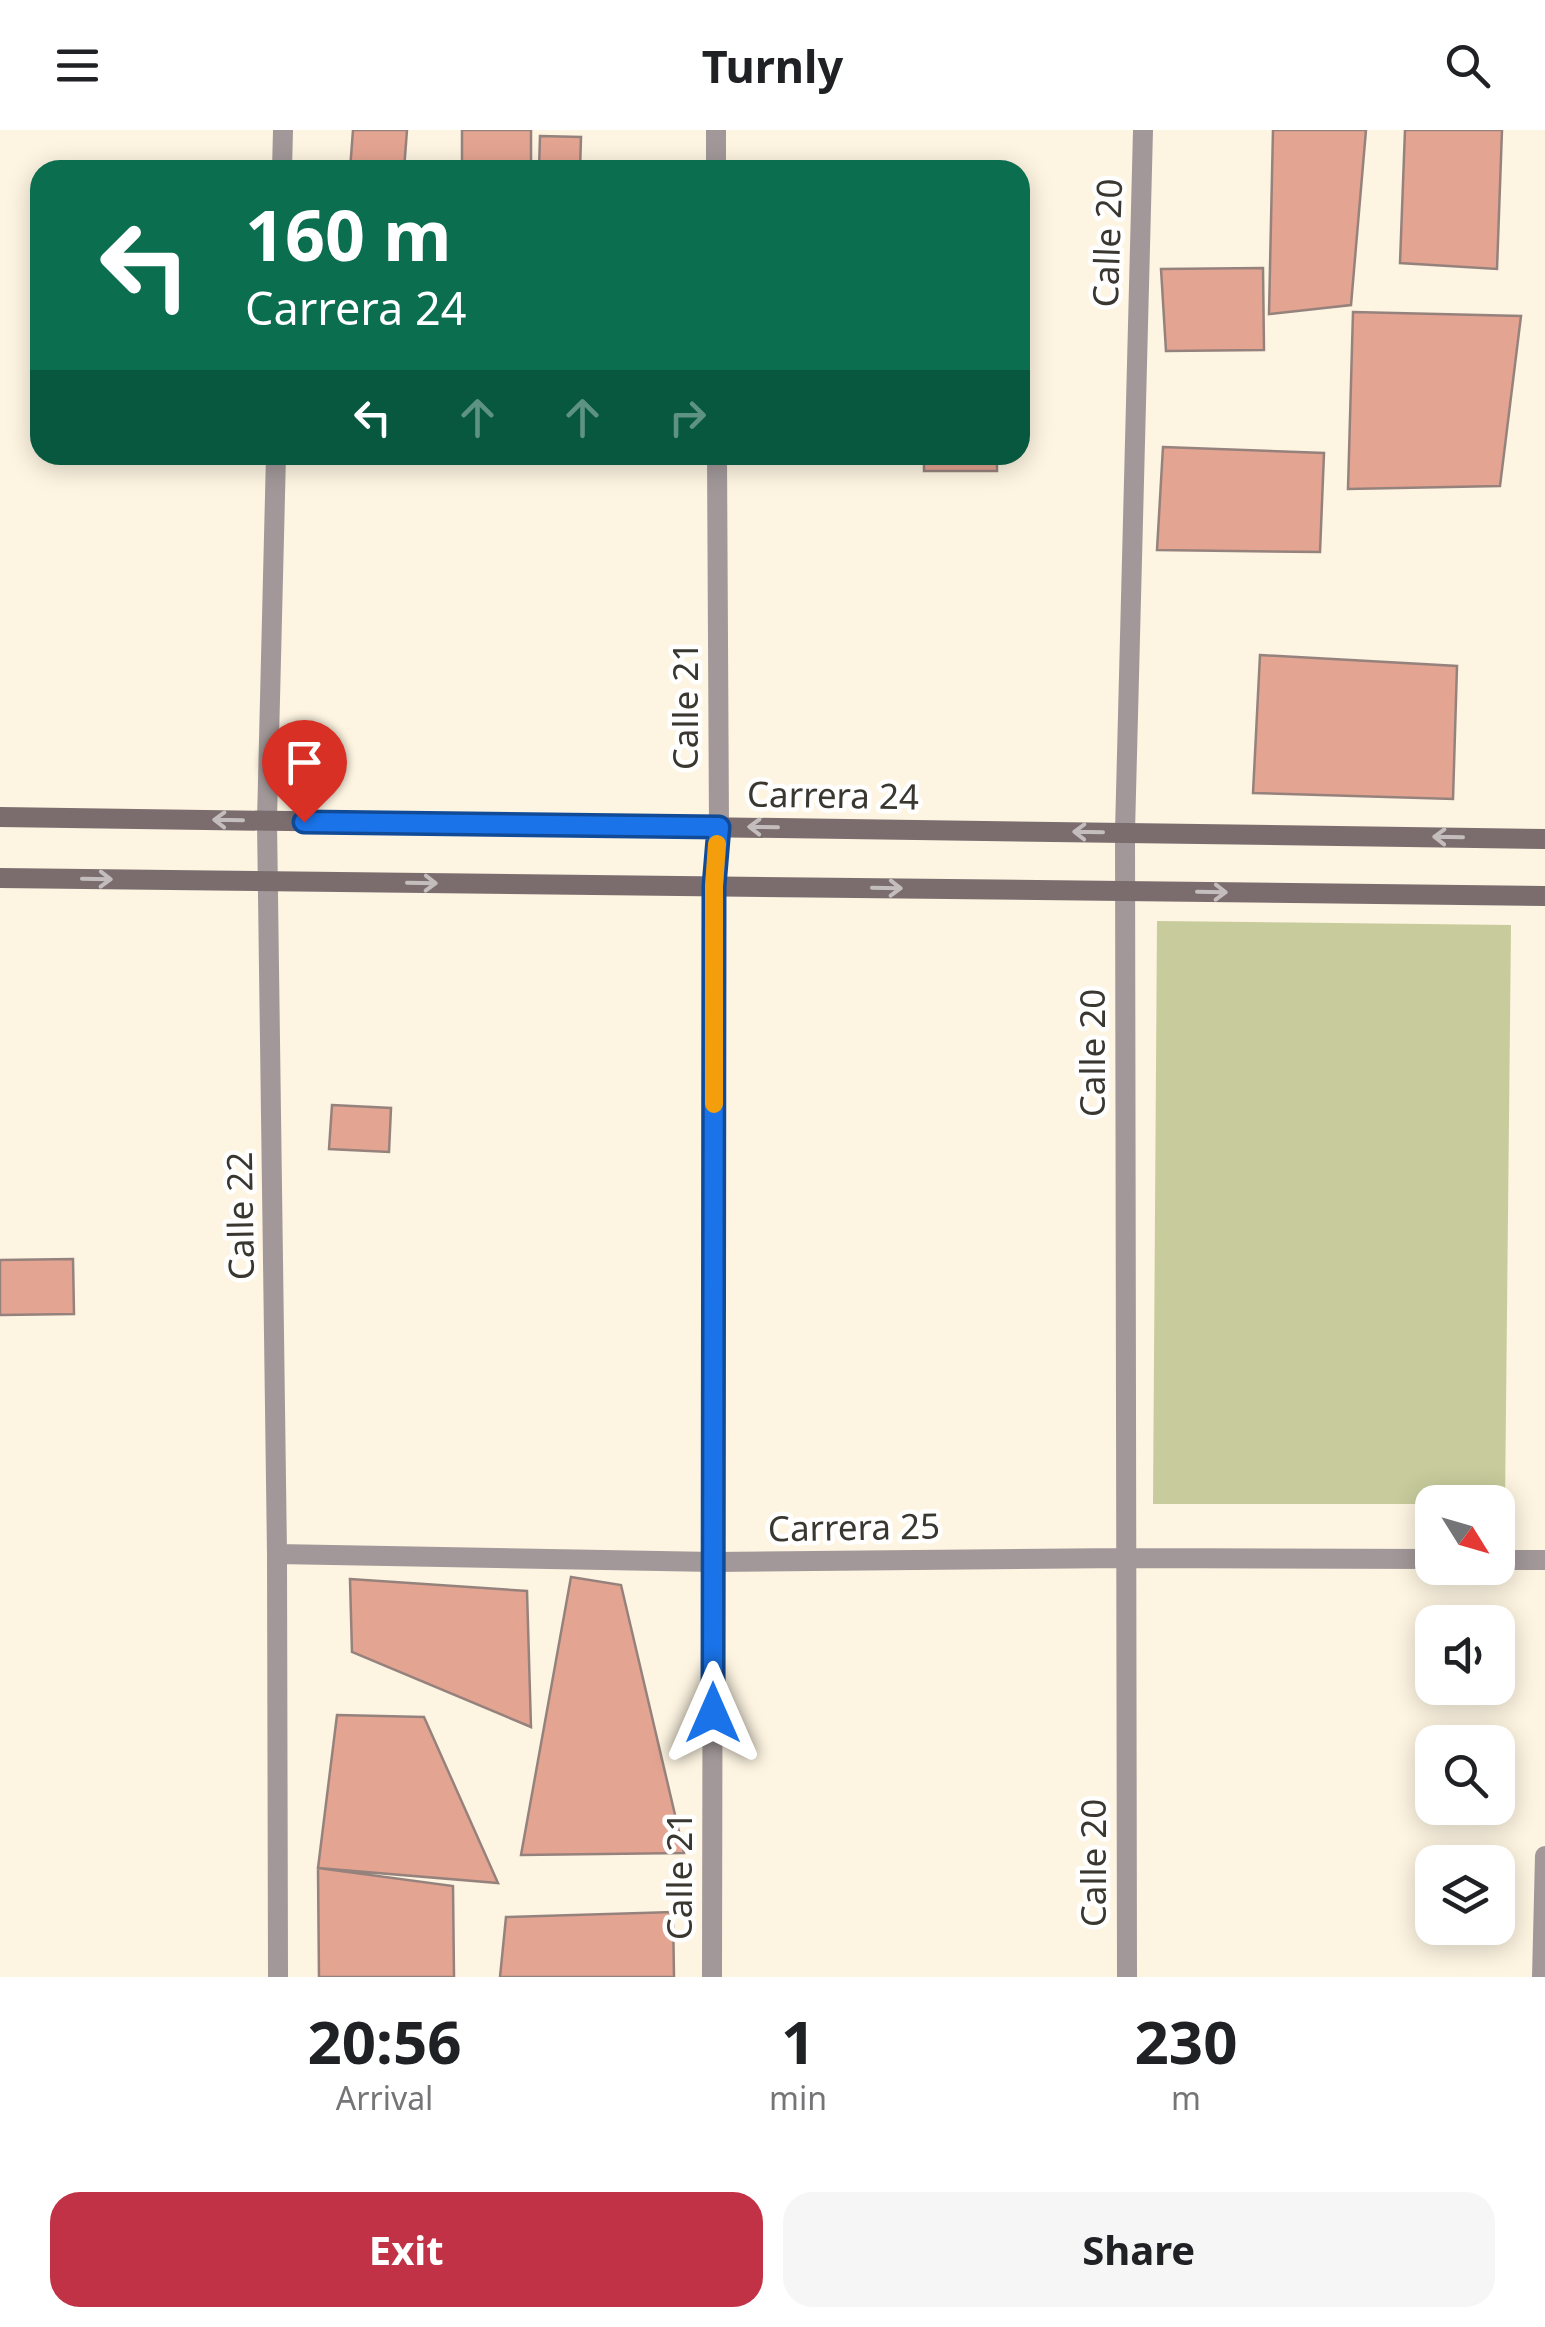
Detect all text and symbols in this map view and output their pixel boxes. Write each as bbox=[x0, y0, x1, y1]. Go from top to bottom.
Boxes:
text: Turnly bbox=[702, 35, 843, 96]
icon: menu bbox=[50, 38, 105, 93]
icon: search bbox=[1440, 38, 1495, 93]
street label: Calle 20 bbox=[1081, 178, 1132, 308]
text: 160 m bbox=[245, 186, 452, 282]
icon: left bbox=[80, 200, 210, 330]
text: Carrera 24 bbox=[245, 277, 466, 338]
icon: left bbox=[345, 390, 400, 445]
icon: ahead bbox=[450, 390, 505, 445]
icon: ahead bbox=[555, 390, 610, 445]
icon: right bbox=[660, 390, 715, 445]
street label: Calle 21 bbox=[661, 642, 708, 770]
pin bbox=[262, 720, 347, 823]
icon: arrive bbox=[277, 735, 332, 790]
street label: Carrera 24 bbox=[747, 770, 920, 819]
one-way arrow bbox=[212, 811, 244, 830]
one-way arrow bbox=[747, 818, 779, 837]
one-way arrow bbox=[1072, 822, 1104, 842]
one-way arrow bbox=[1432, 828, 1464, 847]
one-way arrow bbox=[80, 870, 113, 888]
one-way arrow bbox=[406, 874, 438, 892]
one-way arrow bbox=[870, 878, 903, 898]
one-way arrow bbox=[1196, 882, 1228, 902]
street label: Calle 20 bbox=[1068, 989, 1115, 1117]
street label: Calle 22 bbox=[215, 1151, 264, 1281]
north arrow bbox=[1415, 1485, 1515, 1585]
map controls bbox=[1415, 1485, 1515, 1945]
street label: Carrera 25 bbox=[767, 1502, 940, 1551]
button: sound bbox=[1415, 1605, 1515, 1705]
position arrow bbox=[661, 1661, 765, 1765]
button: search bbox=[1415, 1725, 1515, 1825]
street label: Calle 20 bbox=[1069, 1799, 1116, 1927]
street label: Calle 21 bbox=[655, 1812, 702, 1940]
button: layers bbox=[1415, 1845, 1515, 1945]
text: 20:56 bbox=[307, 2000, 462, 2082]
text: 1 bbox=[781, 2000, 815, 2082]
text: 230 bbox=[1135, 2000, 1238, 2082]
text: Arrival bbox=[336, 2076, 433, 2119]
text: min bbox=[769, 2076, 827, 2119]
text: m bbox=[1171, 2076, 1201, 2119]
button: Exit bbox=[50, 2192, 763, 2307]
button: Share bbox=[783, 2192, 1495, 2307]

